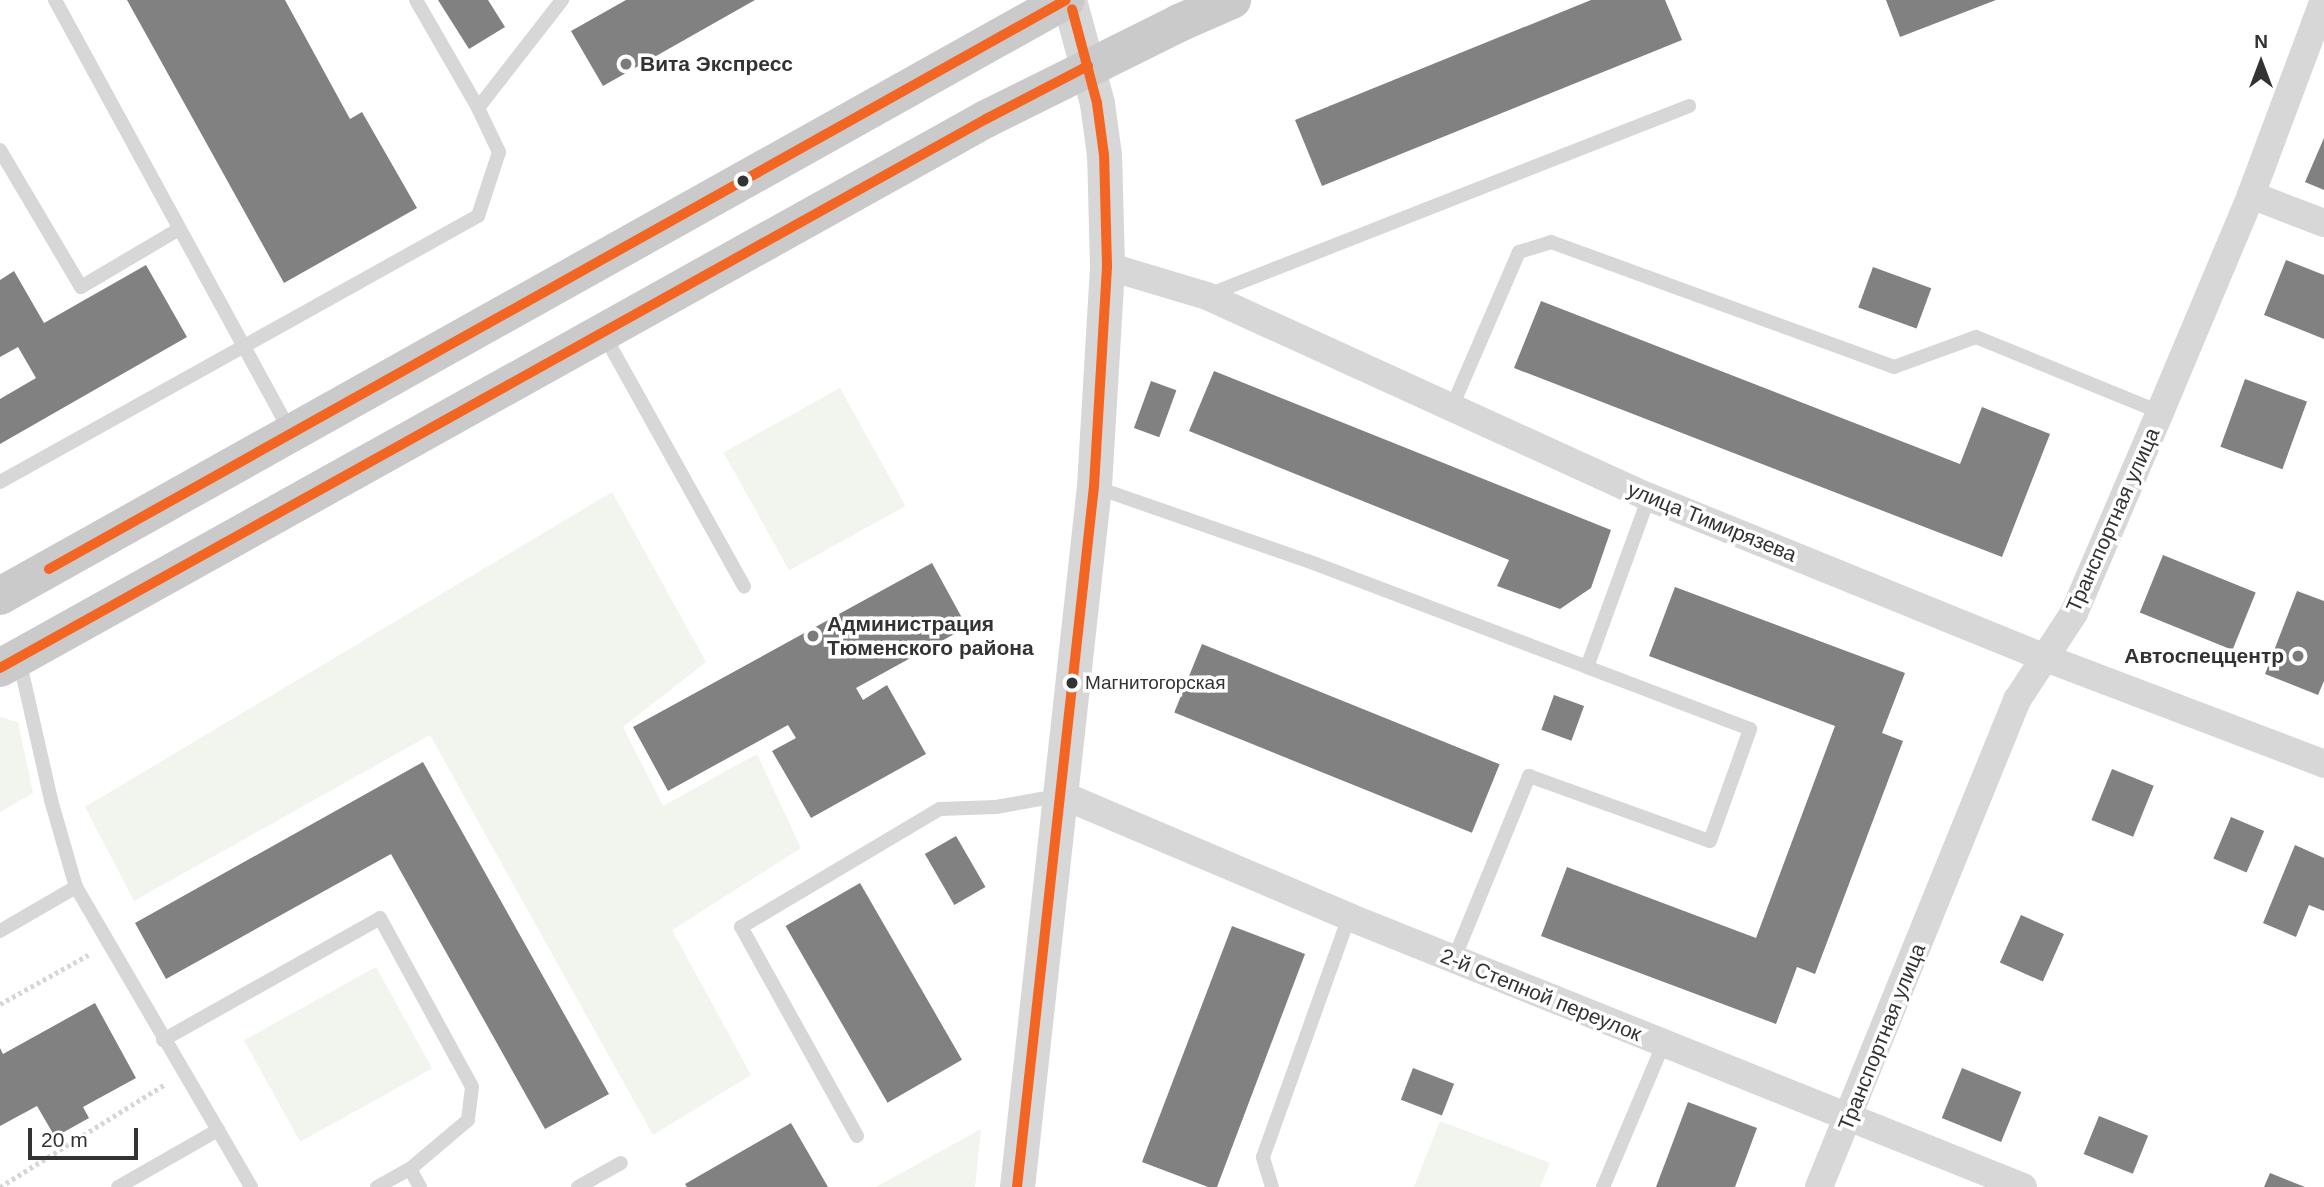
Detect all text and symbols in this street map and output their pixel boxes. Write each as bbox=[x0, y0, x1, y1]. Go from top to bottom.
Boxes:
north arrow bbox=[2226, 28, 2296, 98]
text: N bbox=[2254, 31, 2268, 52]
place label: Вита Экспресс bbox=[640, 51, 793, 77]
marker: Вита Экспресс bbox=[618, 56, 634, 72]
unlabelled marker bbox=[736, 174, 750, 188]
street label: Транспортная улица bbox=[2061, 424, 2165, 616]
street label: улица Тимирязева bbox=[1624, 477, 1800, 567]
place label: Администрация Тюменского района bbox=[827, 611, 1034, 661]
marker: Администрация Тюменского района bbox=[805, 628, 821, 644]
place label: Автоспеццентр bbox=[2124, 643, 2284, 669]
marker: Автоспеццентр bbox=[2290, 648, 2306, 664]
place label: Магнитогорская bbox=[1085, 672, 1225, 694]
marker: Магнитогорская bbox=[1065, 676, 1079, 690]
street label: Транспортная улица bbox=[1833, 940, 1931, 1134]
street label: 2-й Степной переулок bbox=[1437, 943, 1645, 1047]
scale bar bbox=[32, 1114, 142, 1158]
text: 20 m bbox=[41, 1128, 88, 1151]

